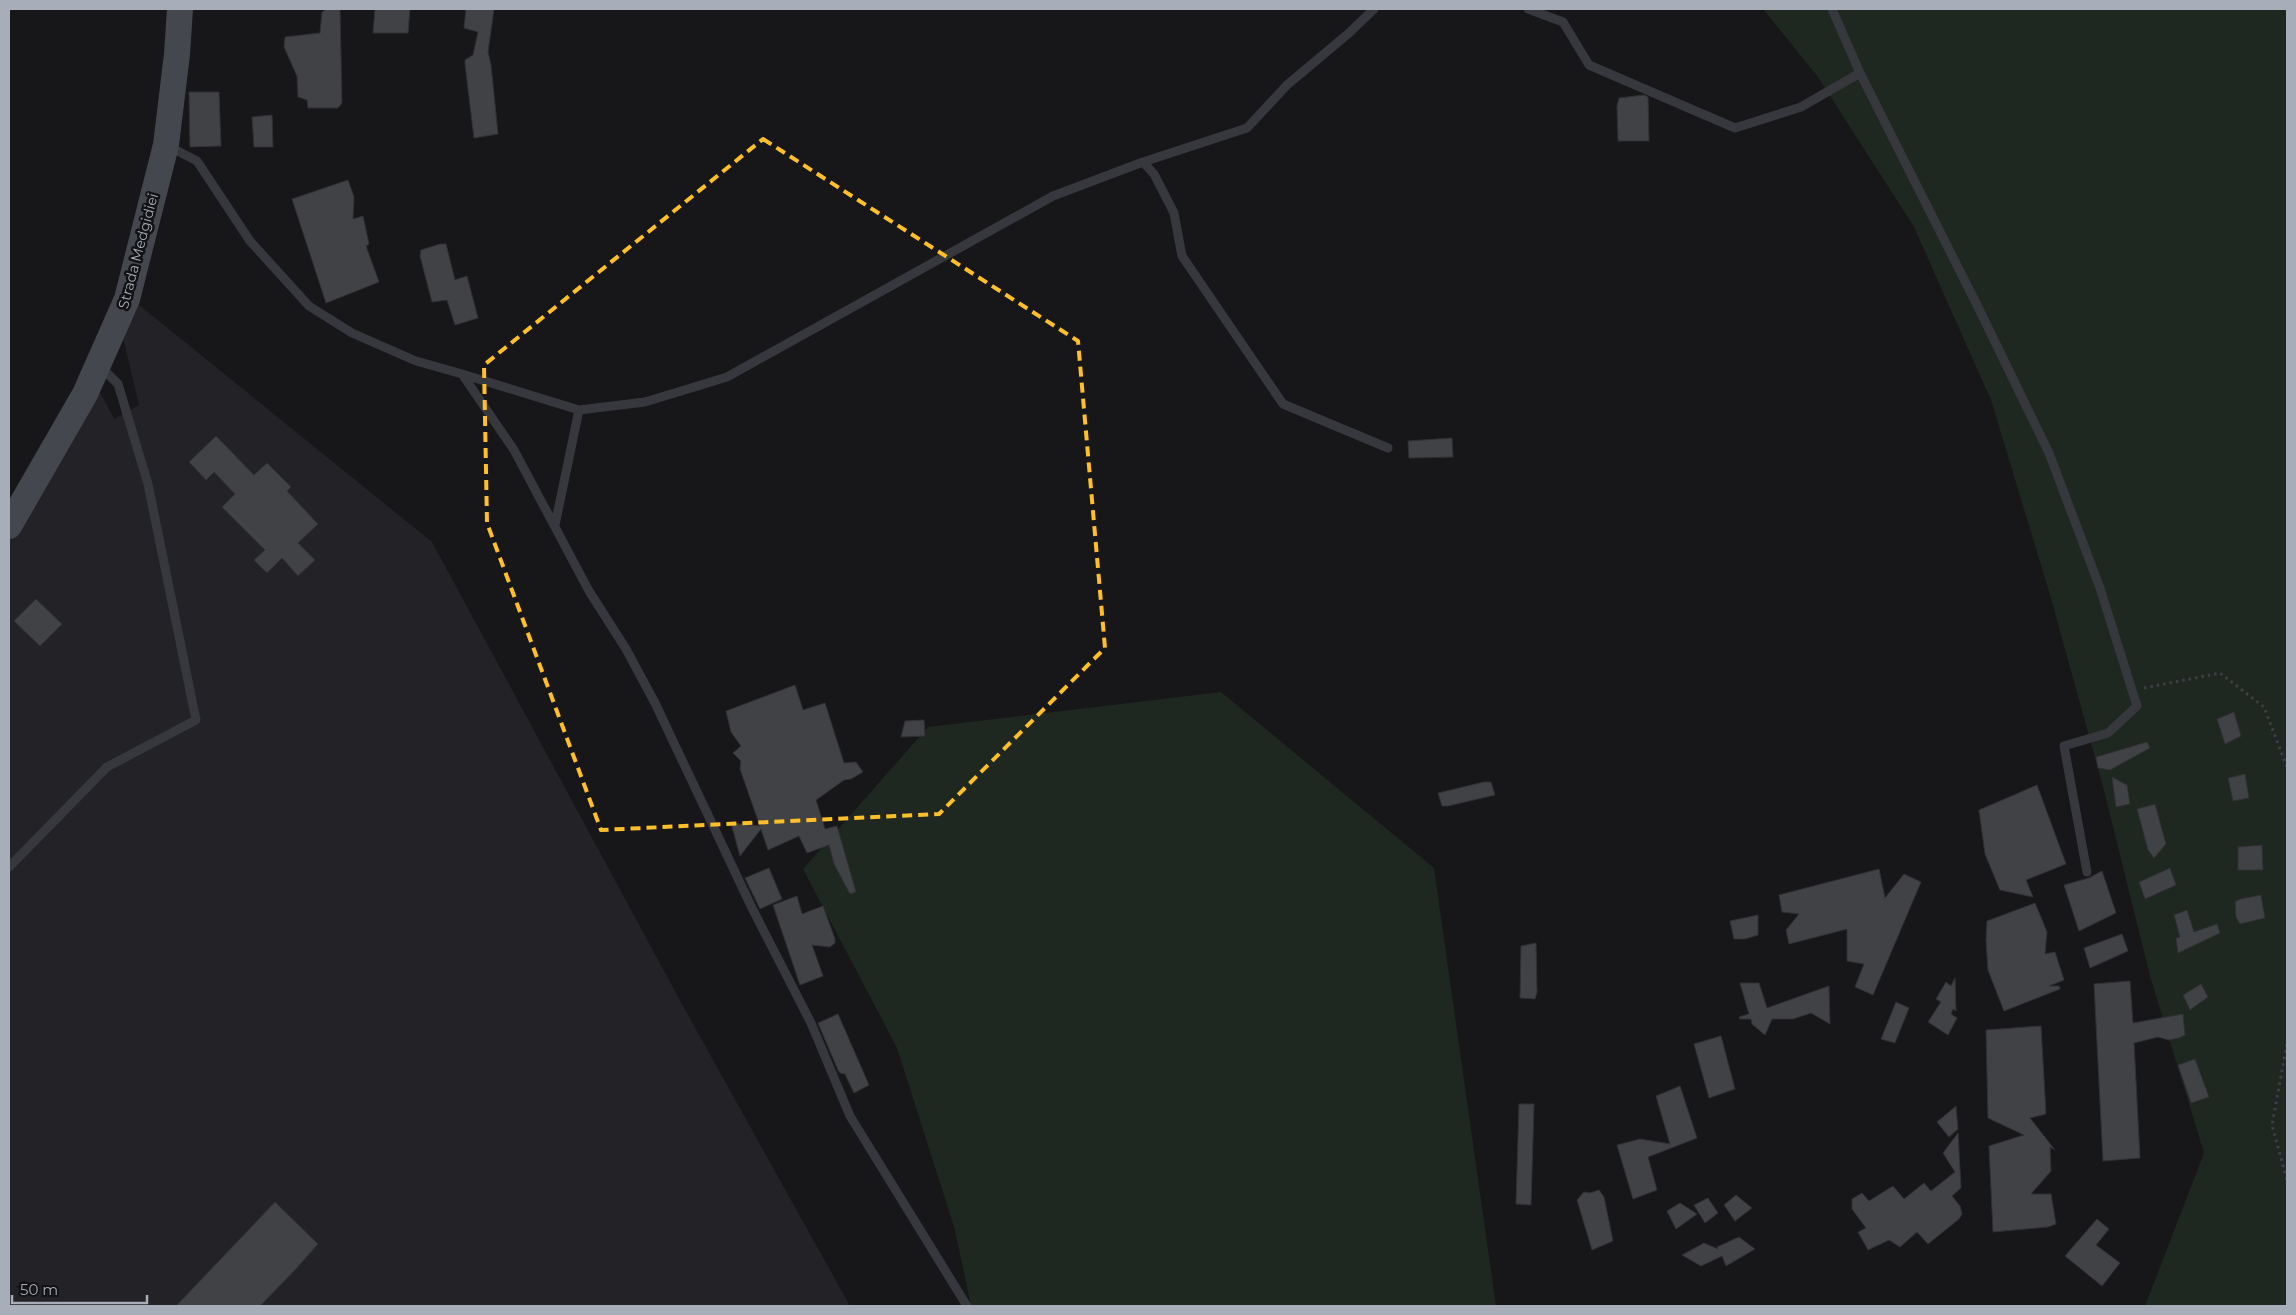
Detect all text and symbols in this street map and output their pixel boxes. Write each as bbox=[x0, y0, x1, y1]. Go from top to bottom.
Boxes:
street label: Strada Medgidiei bbox=[114, 191, 162, 311]
scale bar bbox=[12, 1272, 148, 1304]
text: 50 m bbox=[20, 1280, 58, 1299]

